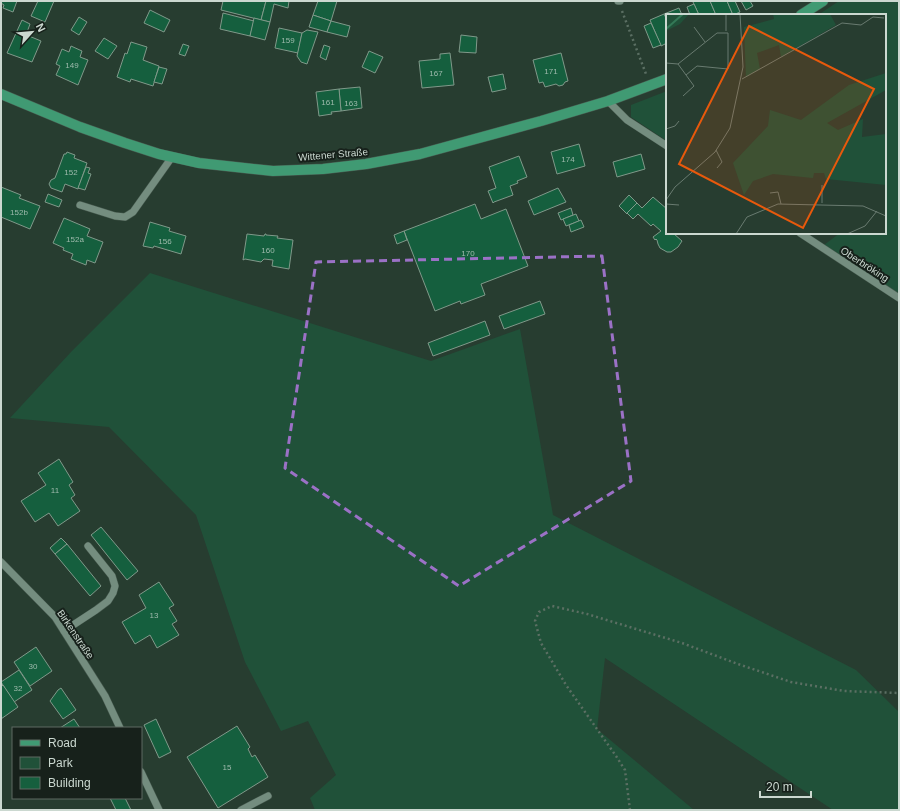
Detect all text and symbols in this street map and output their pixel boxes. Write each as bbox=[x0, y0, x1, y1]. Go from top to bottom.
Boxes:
north arrow bbox=[12, 12, 52, 52]
inset map bbox=[666, 14, 886, 234]
text: N bbox=[34, 21, 48, 34]
house number: 159 bbox=[281, 36, 295, 45]
house number: 149 bbox=[65, 61, 79, 70]
house number: 171 bbox=[544, 67, 558, 76]
house number: 167 bbox=[429, 69, 443, 78]
house number: 161 bbox=[321, 98, 335, 107]
house number: 163 bbox=[344, 99, 358, 108]
street label: Wittener Straße bbox=[298, 146, 369, 163]
house number: 174 bbox=[561, 155, 575, 164]
house number: 152 bbox=[64, 168, 78, 177]
house number: 152b bbox=[10, 208, 28, 217]
house number: 152a bbox=[66, 235, 84, 244]
house number: 156 bbox=[158, 237, 172, 246]
street label: Oberbröking bbox=[839, 245, 891, 284]
house number: 160 bbox=[261, 246, 275, 255]
house number: 170 bbox=[461, 249, 475, 258]
house number: 11 bbox=[51, 486, 60, 495]
street label: Birkenstraße bbox=[55, 608, 96, 661]
house number: 13 bbox=[150, 611, 159, 620]
house number: 30 bbox=[29, 662, 38, 671]
house number: 32 bbox=[14, 684, 23, 693]
legend bbox=[12, 727, 142, 799]
text: Road bbox=[48, 736, 77, 750]
text: Park bbox=[48, 756, 74, 770]
house number: 15 bbox=[223, 763, 232, 772]
scale bar bbox=[760, 773, 811, 799]
text: Building bbox=[48, 776, 91, 790]
text: 20 m bbox=[766, 780, 793, 794]

